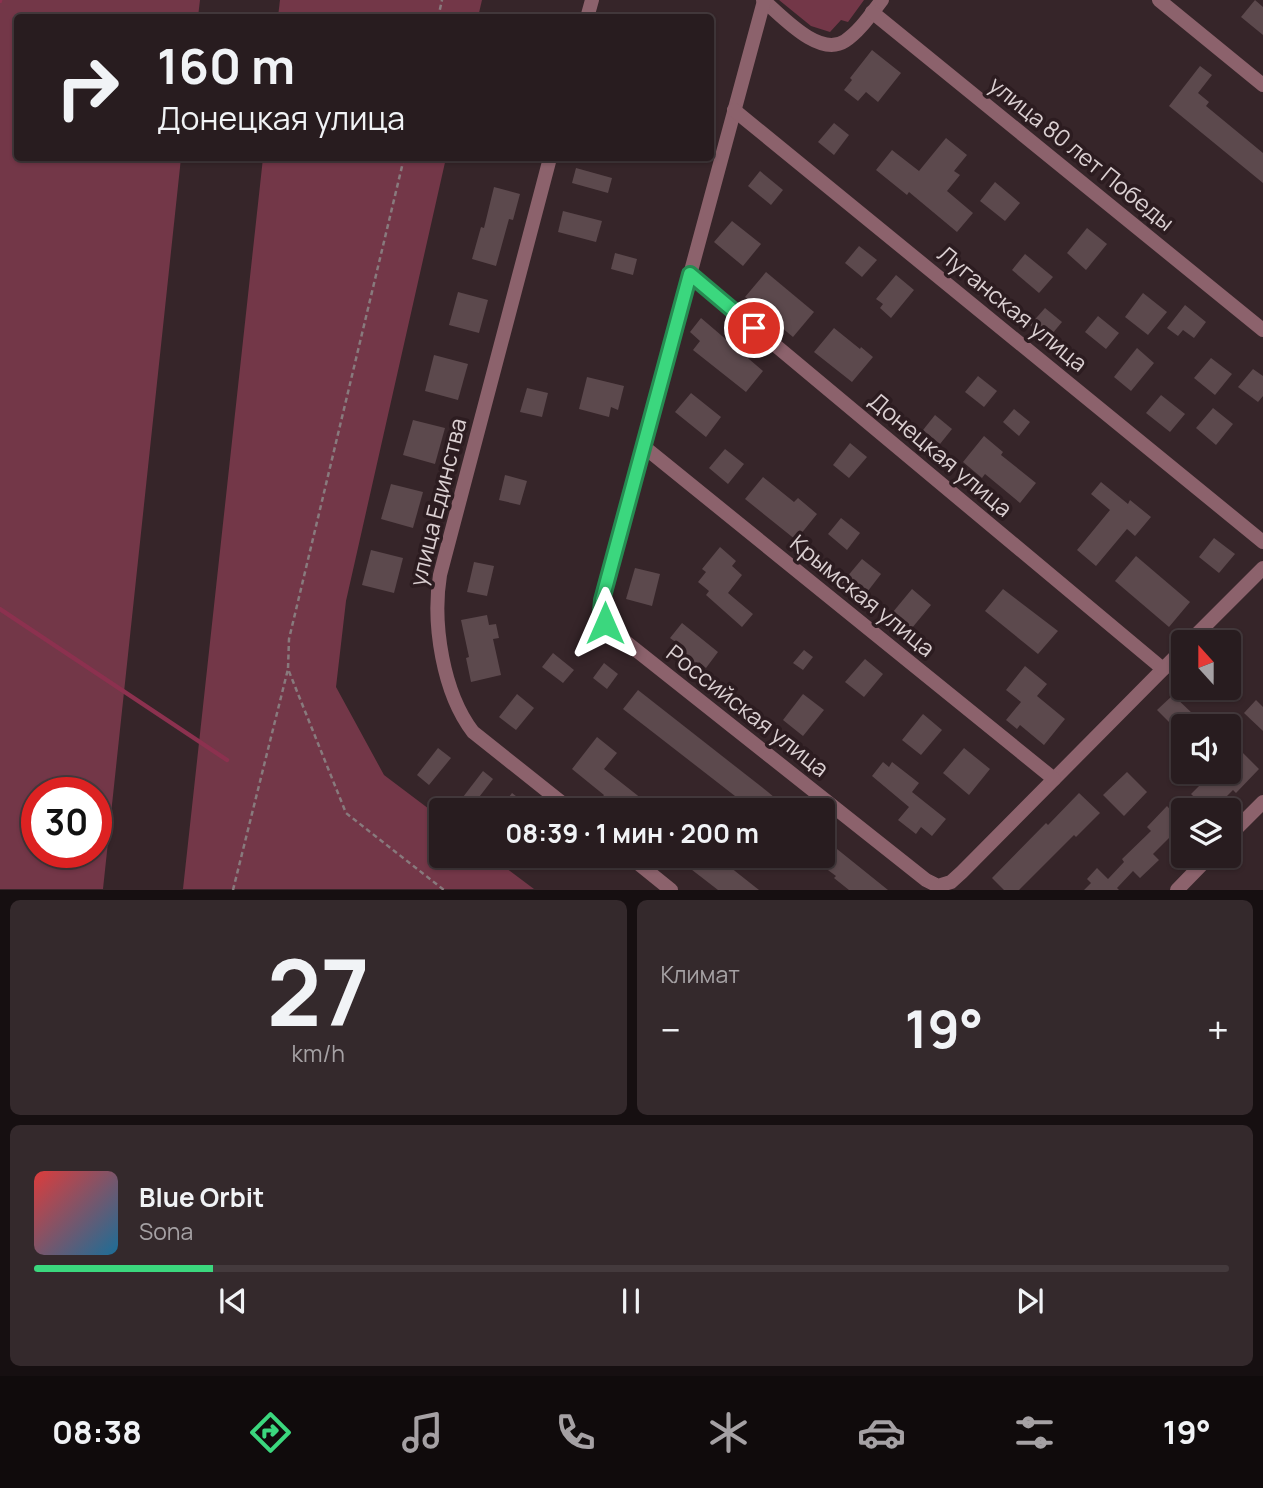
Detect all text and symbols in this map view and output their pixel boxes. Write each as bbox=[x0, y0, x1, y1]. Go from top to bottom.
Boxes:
text: 160 m bbox=[157, 32, 295, 99]
icon: right bbox=[42, 42, 133, 133]
street label: улица 80 лет Победы bbox=[983, 68, 1181, 238]
text: Донецкая улица bbox=[157, 96, 405, 140]
street label: Луганская улица bbox=[931, 238, 1095, 378]
pin bbox=[724, 298, 784, 358]
icon: arrive bbox=[735, 309, 773, 347]
street label: Донецкая улица bbox=[862, 384, 1020, 524]
street label: улица Единства bbox=[401, 415, 473, 589]
street label: Крымская улица bbox=[784, 527, 942, 663]
position arrow bbox=[568, 586, 642, 660]
north arrow bbox=[1171, 630, 1241, 700]
map controls bbox=[1171, 630, 1241, 868]
street label: Российская улица bbox=[660, 636, 836, 784]
button: sound bbox=[1171, 714, 1241, 784]
speed limit sign: 30 bbox=[21, 777, 112, 868]
button: layers bbox=[1171, 798, 1241, 868]
text: 08:39 · 1 мин · 200 m bbox=[505, 815, 759, 851]
text: 27 bbox=[267, 929, 370, 1053]
text: Климат bbox=[661, 958, 740, 990]
text: 19° bbox=[905, 993, 983, 1064]
text: − bbox=[661, 1003, 681, 1055]
text: + bbox=[1207, 1003, 1229, 1055]
text: km/h bbox=[292, 1037, 345, 1069]
text: Blue Orbit bbox=[139, 1179, 264, 1215]
text: Sona bbox=[139, 1215, 193, 1247]
icon: previous bbox=[214, 1282, 252, 1320]
icon: pause bbox=[612, 1282, 650, 1320]
icon: next bbox=[1011, 1282, 1049, 1320]
icon: directions bbox=[246, 1408, 295, 1457]
icon: music bbox=[398, 1408, 447, 1457]
icon: phone bbox=[551, 1408, 600, 1457]
icon: climate bbox=[704, 1408, 753, 1457]
icon: car bbox=[857, 1408, 906, 1457]
icon: filters bbox=[1010, 1408, 1059, 1457]
text: 08:38 bbox=[52, 1410, 142, 1454]
text: 19° bbox=[1163, 1410, 1211, 1454]

